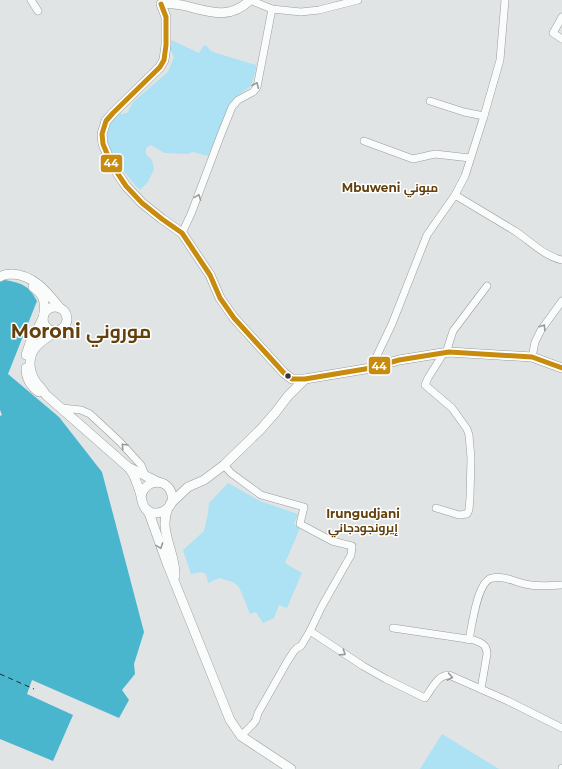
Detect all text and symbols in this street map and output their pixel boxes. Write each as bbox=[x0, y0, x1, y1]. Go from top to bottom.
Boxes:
one-way arrow bbox=[252, 82, 260, 89]
line badge: 44 bbox=[100, 154, 123, 173]
text: 44 bbox=[103, 156, 119, 170]
district label: Mbuweni مبوني bbox=[342, 180, 438, 198]
one-way arrow bbox=[193, 193, 201, 200]
district label: Moroni موروني bbox=[11, 320, 151, 347]
one-way arrow bbox=[539, 325, 546, 332]
line badge: 44 bbox=[368, 356, 391, 375]
text: 44 bbox=[371, 359, 387, 373]
unlabelled marker bbox=[283, 371, 293, 381]
one-way arrow bbox=[121, 443, 128, 451]
district label: Irungudjani إيرونجودجاني bbox=[326, 506, 400, 538]
one-way arrow bbox=[156, 542, 164, 549]
one-way arrow bbox=[339, 648, 346, 655]
one-way arrow bbox=[447, 672, 453, 681]

